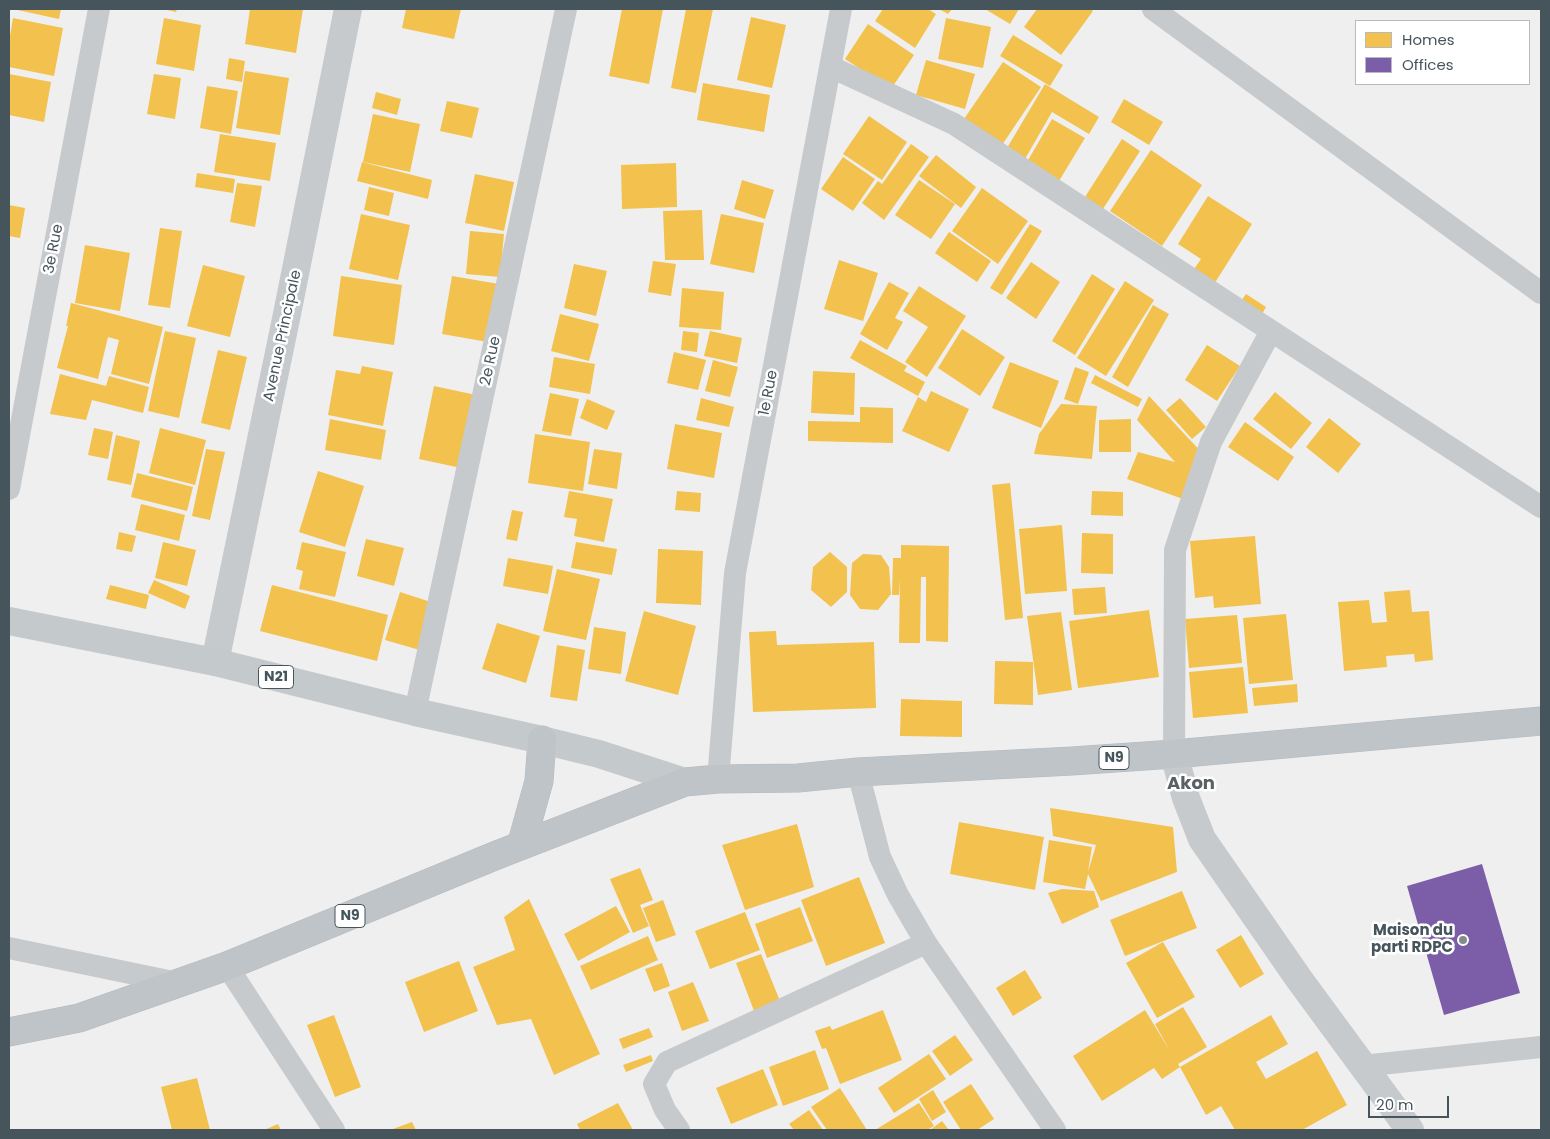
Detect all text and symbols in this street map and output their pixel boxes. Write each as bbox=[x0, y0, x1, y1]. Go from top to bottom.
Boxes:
legend bbox=[1355, 20, 1530, 85]
text: Homes bbox=[1402, 29, 1455, 50]
text: Offices bbox=[1402, 54, 1454, 75]
street label: 3e Rue bbox=[40, 223, 68, 275]
street label: Avenue Principale bbox=[260, 269, 306, 403]
street label: 2e Rue bbox=[477, 335, 505, 387]
street label: 1e Rue bbox=[756, 369, 782, 417]
road number: N21 bbox=[258, 666, 294, 689]
road number: N9 bbox=[1099, 746, 1129, 770]
district label: Akon bbox=[1167, 773, 1215, 795]
road number: N9 bbox=[335, 904, 365, 928]
place label: Maison du parti RDPC bbox=[1371, 922, 1453, 957]
marker: Maison du parti RDPC bbox=[1457, 934, 1469, 946]
scale bar bbox=[1370, 1086, 1451, 1118]
text: 20 m bbox=[1376, 1094, 1414, 1115]

